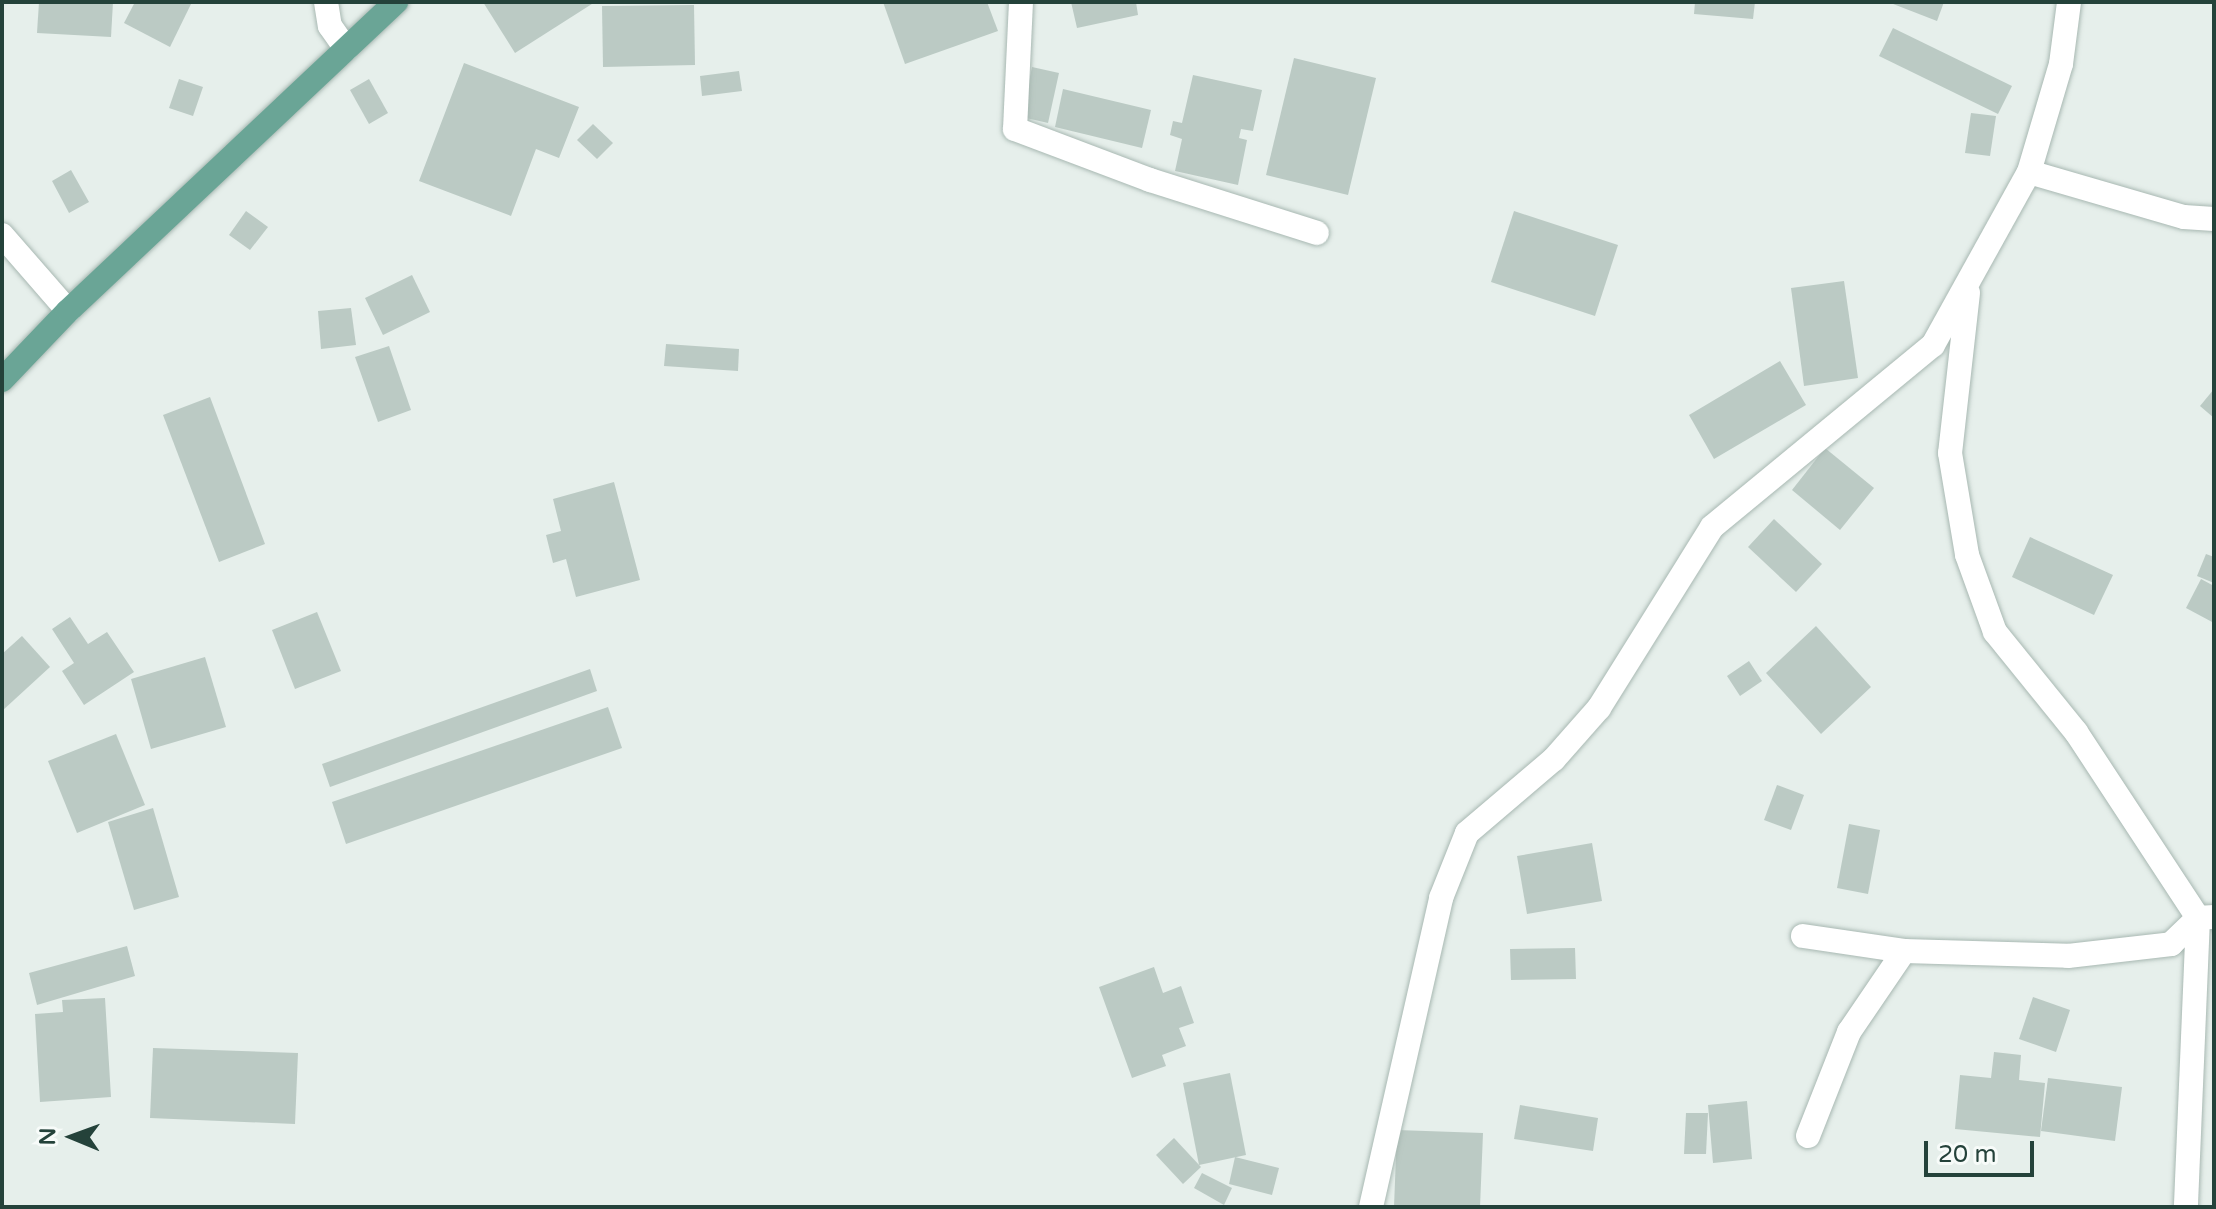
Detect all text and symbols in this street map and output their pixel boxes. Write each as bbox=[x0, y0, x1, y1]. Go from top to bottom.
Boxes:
north arrow bbox=[32, 1097, 112, 1177]
scale bar bbox=[1928, 1125, 2038, 1175]
text: N bbox=[35, 1128, 61, 1146]
text: 20 m bbox=[1938, 1140, 1996, 1169]

